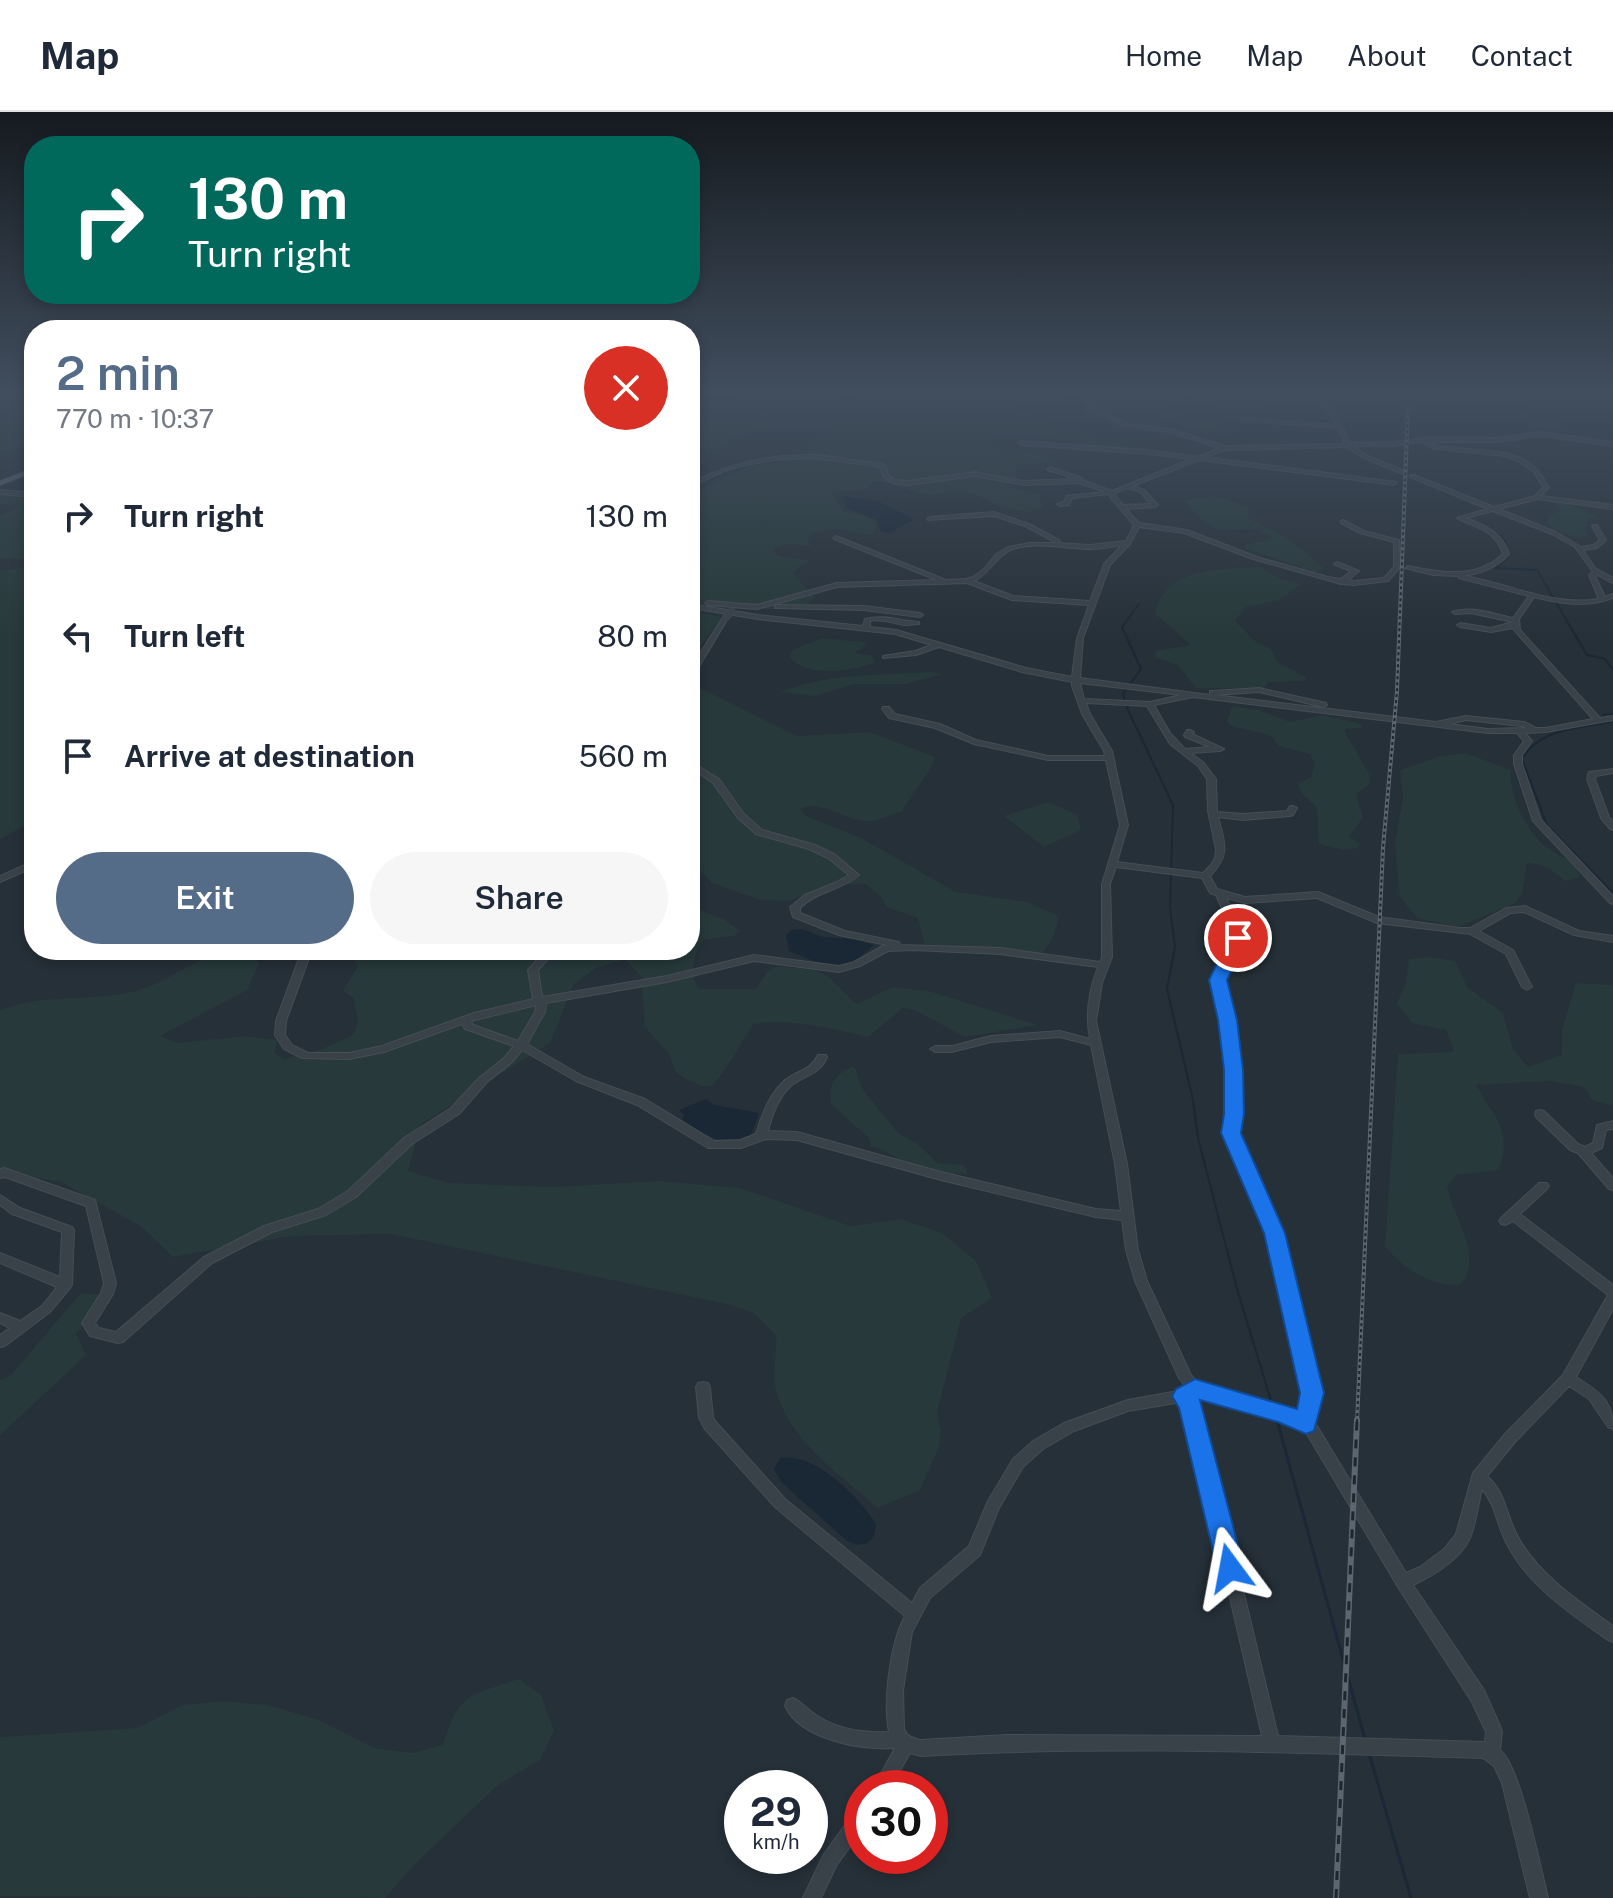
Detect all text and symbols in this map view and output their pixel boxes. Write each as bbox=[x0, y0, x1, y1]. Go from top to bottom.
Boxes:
text: Map bbox=[40, 33, 119, 78]
text: Home bbox=[1125, 39, 1202, 72]
text: Map bbox=[1246, 39, 1303, 72]
text: About bbox=[1347, 39, 1427, 72]
text: Contact bbox=[1471, 39, 1573, 72]
text: 130 m bbox=[188, 166, 348, 232]
icon: right bbox=[56, 168, 160, 272]
text: Turn right bbox=[188, 233, 351, 275]
text: 2 min bbox=[56, 344, 180, 401]
button: close bbox=[584, 346, 668, 430]
text: 770 m · 10:37 bbox=[56, 403, 214, 434]
icon: right bbox=[56, 494, 100, 538]
text: Turn right bbox=[124, 498, 264, 534]
text: 130 m bbox=[585, 498, 668, 534]
icon: left bbox=[56, 614, 100, 658]
text: Turn left bbox=[124, 618, 245, 654]
text: 80 m bbox=[597, 618, 668, 654]
icon: arrive bbox=[56, 734, 100, 778]
text: Arrive at destination bbox=[124, 738, 415, 774]
text: 560 m bbox=[579, 738, 668, 774]
button: Exit bbox=[56, 852, 354, 944]
button: Share bbox=[370, 852, 668, 944]
pin bbox=[1204, 904, 1272, 972]
icon: arrive bbox=[1216, 916, 1260, 960]
position arrow bbox=[1188, 1526, 1272, 1610]
speed limit sign: 30 bbox=[844, 1770, 948, 1874]
text: 29 bbox=[750, 1788, 802, 1835]
text: km/h bbox=[752, 1830, 800, 1854]

